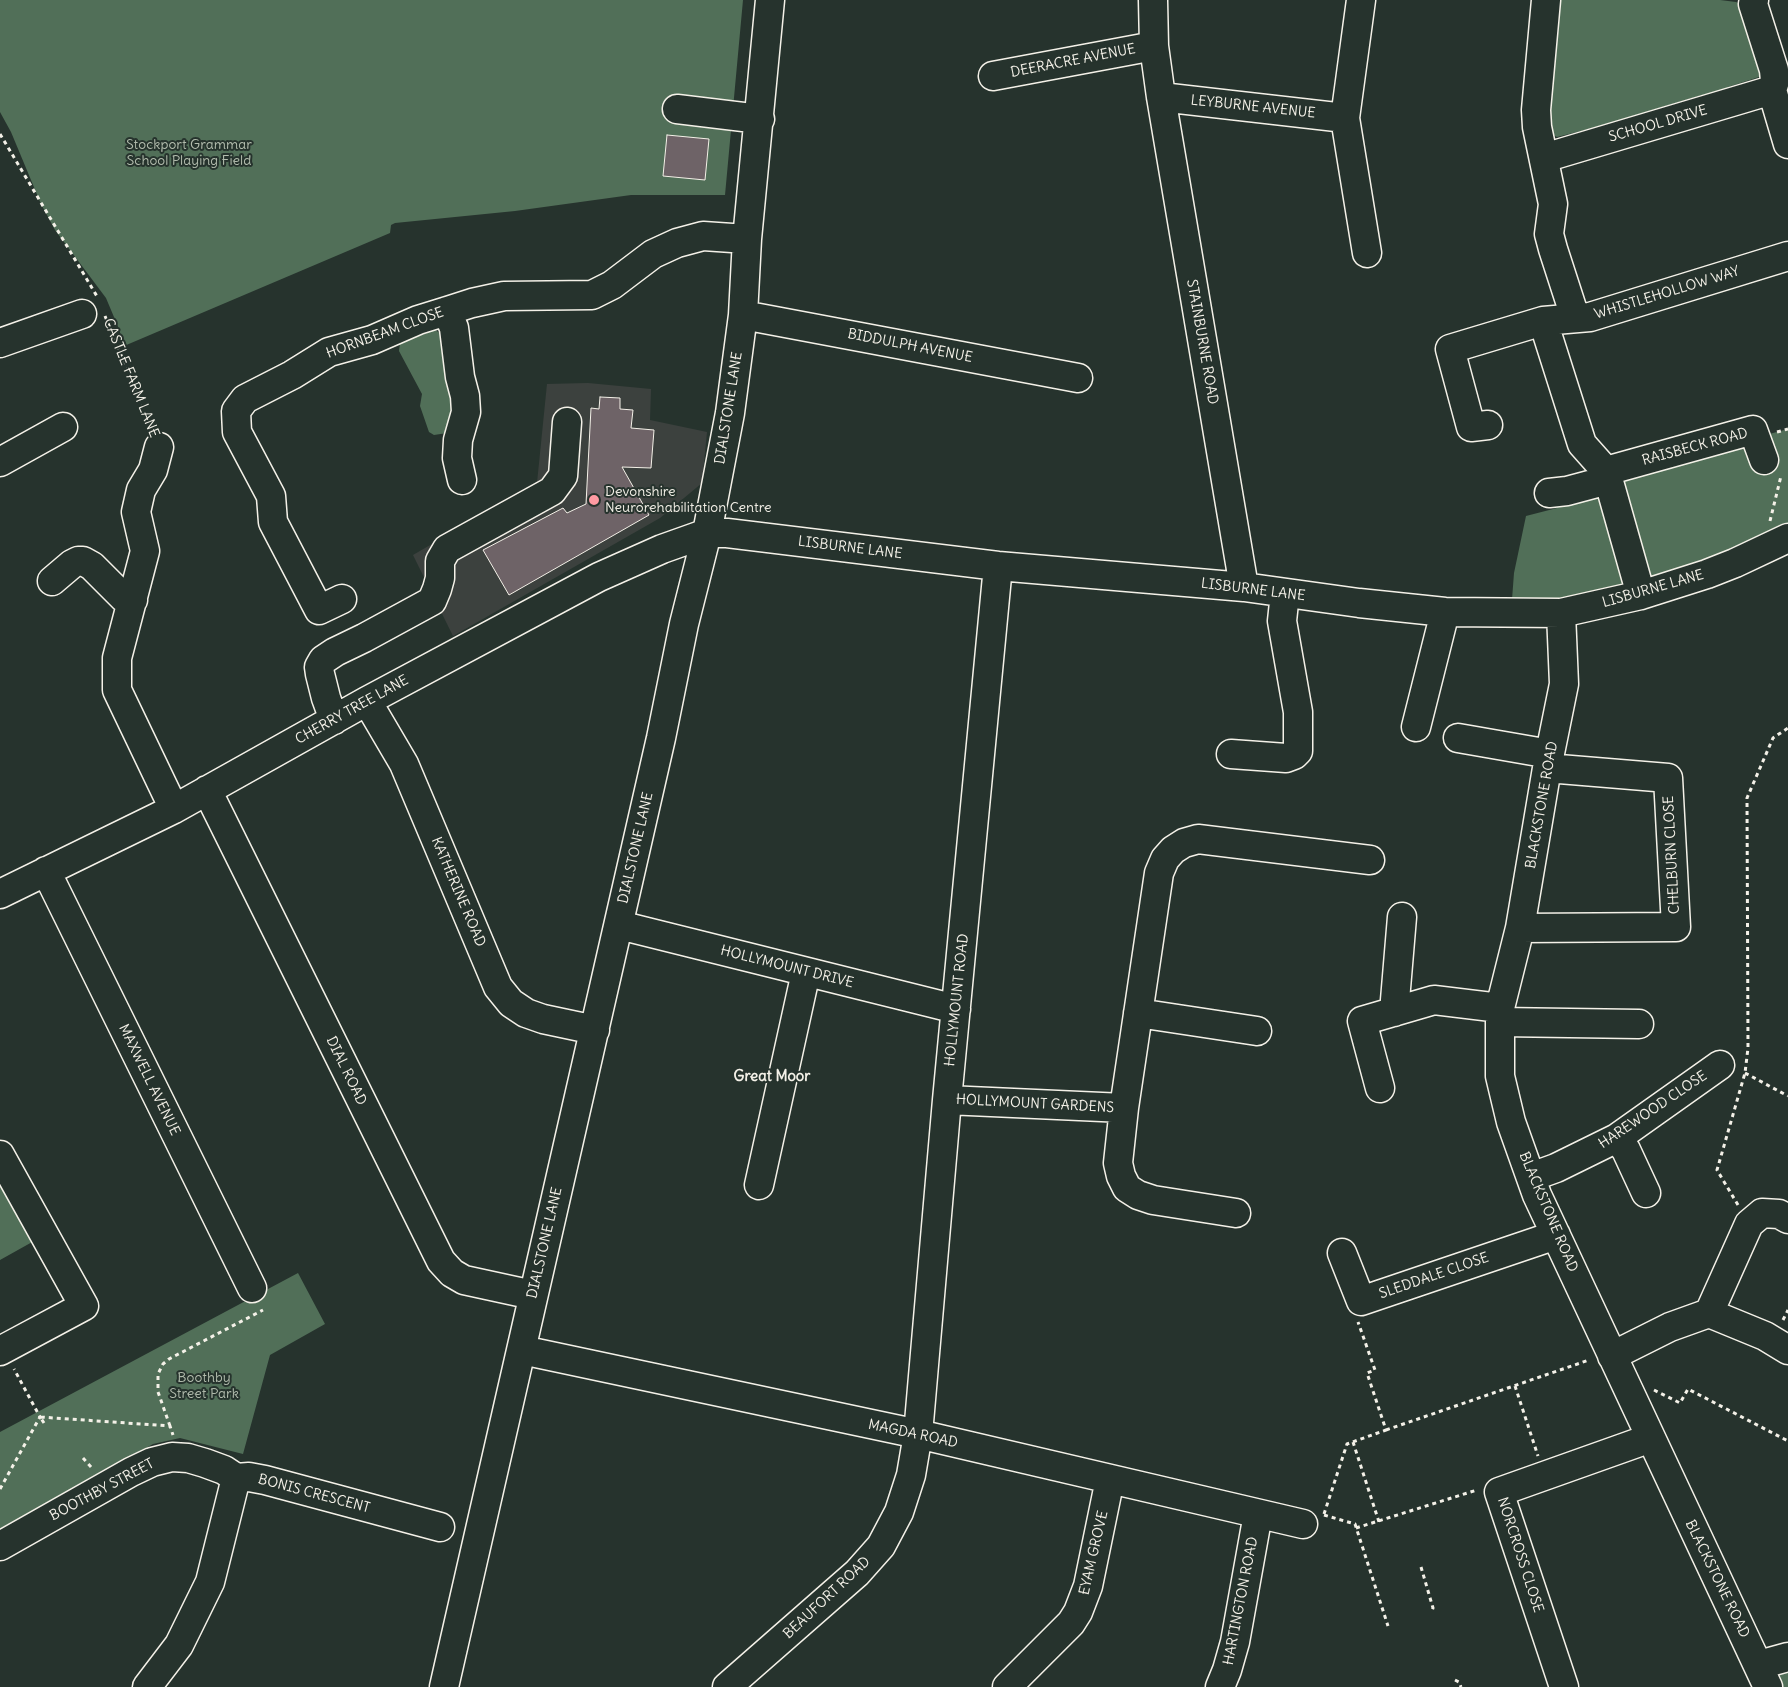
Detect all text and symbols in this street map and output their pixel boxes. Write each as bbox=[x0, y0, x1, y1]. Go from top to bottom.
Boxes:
street label: DEERACRE AVENUE bbox=[1009, 41, 1137, 81]
street label: LEYBURNE AVENUE bbox=[1190, 92, 1316, 122]
street label: SCHOOL DRIVE bbox=[1607, 102, 1709, 146]
park label: Stockport Grammar School Playing Field bbox=[126, 137, 252, 170]
street label: WHISTLEHOLLOW WAY bbox=[1592, 263, 1742, 323]
street label: STAINBURNE ROAD bbox=[1183, 278, 1221, 406]
street label: HORNBEAM CLOSE bbox=[324, 304, 446, 362]
street label: CASTLE FARM LANE bbox=[99, 316, 163, 440]
street label: BIDDULPH AVENUE bbox=[846, 326, 974, 366]
street label: DIALSTONE LANE bbox=[712, 351, 746, 465]
street label: RAISBECK ROAD bbox=[1640, 425, 1750, 469]
place label: Devonshire Neurorehabilitation Centre bbox=[605, 484, 772, 516]
marker: Devonshire Neurorehabilitation Centre bbox=[587, 493, 601, 507]
street label: LISBURNE LANE bbox=[797, 533, 903, 563]
street label: LISBURNE LANE bbox=[1600, 566, 1706, 612]
street label: LISBURNE LANE bbox=[1200, 575, 1306, 605]
street label: CHERRY TREE LANE bbox=[293, 672, 411, 748]
street label: BLACKSTONE ROAD bbox=[1523, 740, 1561, 870]
street label: DIALSTONE LANE bbox=[615, 791, 657, 905]
street label: CHELBURN CLOSE bbox=[1661, 795, 1683, 915]
street label: KATHERINE ROAD bbox=[427, 835, 489, 949]
street label: HOLLYMOUNT ROAD bbox=[942, 933, 972, 1067]
street label: HOLLYMOUNT DRIVE bbox=[719, 942, 855, 992]
street label: MAXWELL AVENUE bbox=[115, 1022, 183, 1138]
street label: DIAL ROAD bbox=[322, 1034, 370, 1108]
district label: Great Moor bbox=[734, 1068, 810, 1086]
street label: HAREWOOD CLOSE bbox=[1596, 1068, 1710, 1152]
street label: HOLLYMOUNT GARDENS bbox=[955, 1091, 1115, 1117]
street label: BLACKSTONE ROAD bbox=[1515, 1149, 1581, 1275]
street label: DIALSTONE LANE bbox=[524, 1186, 566, 1300]
street label: SLEDDALE CLOSE bbox=[1377, 1249, 1491, 1303]
park label: Boothby Street Park bbox=[169, 1370, 239, 1402]
street label: MAGDA ROAD bbox=[867, 1416, 959, 1452]
street label: BOOTHBY STREET bbox=[47, 1455, 157, 1525]
street label: BONIS CRESCENT bbox=[256, 1471, 372, 1517]
street label: NORCROSS CLOSE bbox=[1493, 1495, 1547, 1615]
street label: EYAM GROVE bbox=[1076, 1509, 1112, 1597]
street label: BLACKSTONE ROAD bbox=[1681, 1517, 1753, 1641]
street label: HARTINGTON ROAD bbox=[1220, 1536, 1262, 1666]
street label: BEAUFORT ROAD bbox=[780, 1554, 874, 1642]

